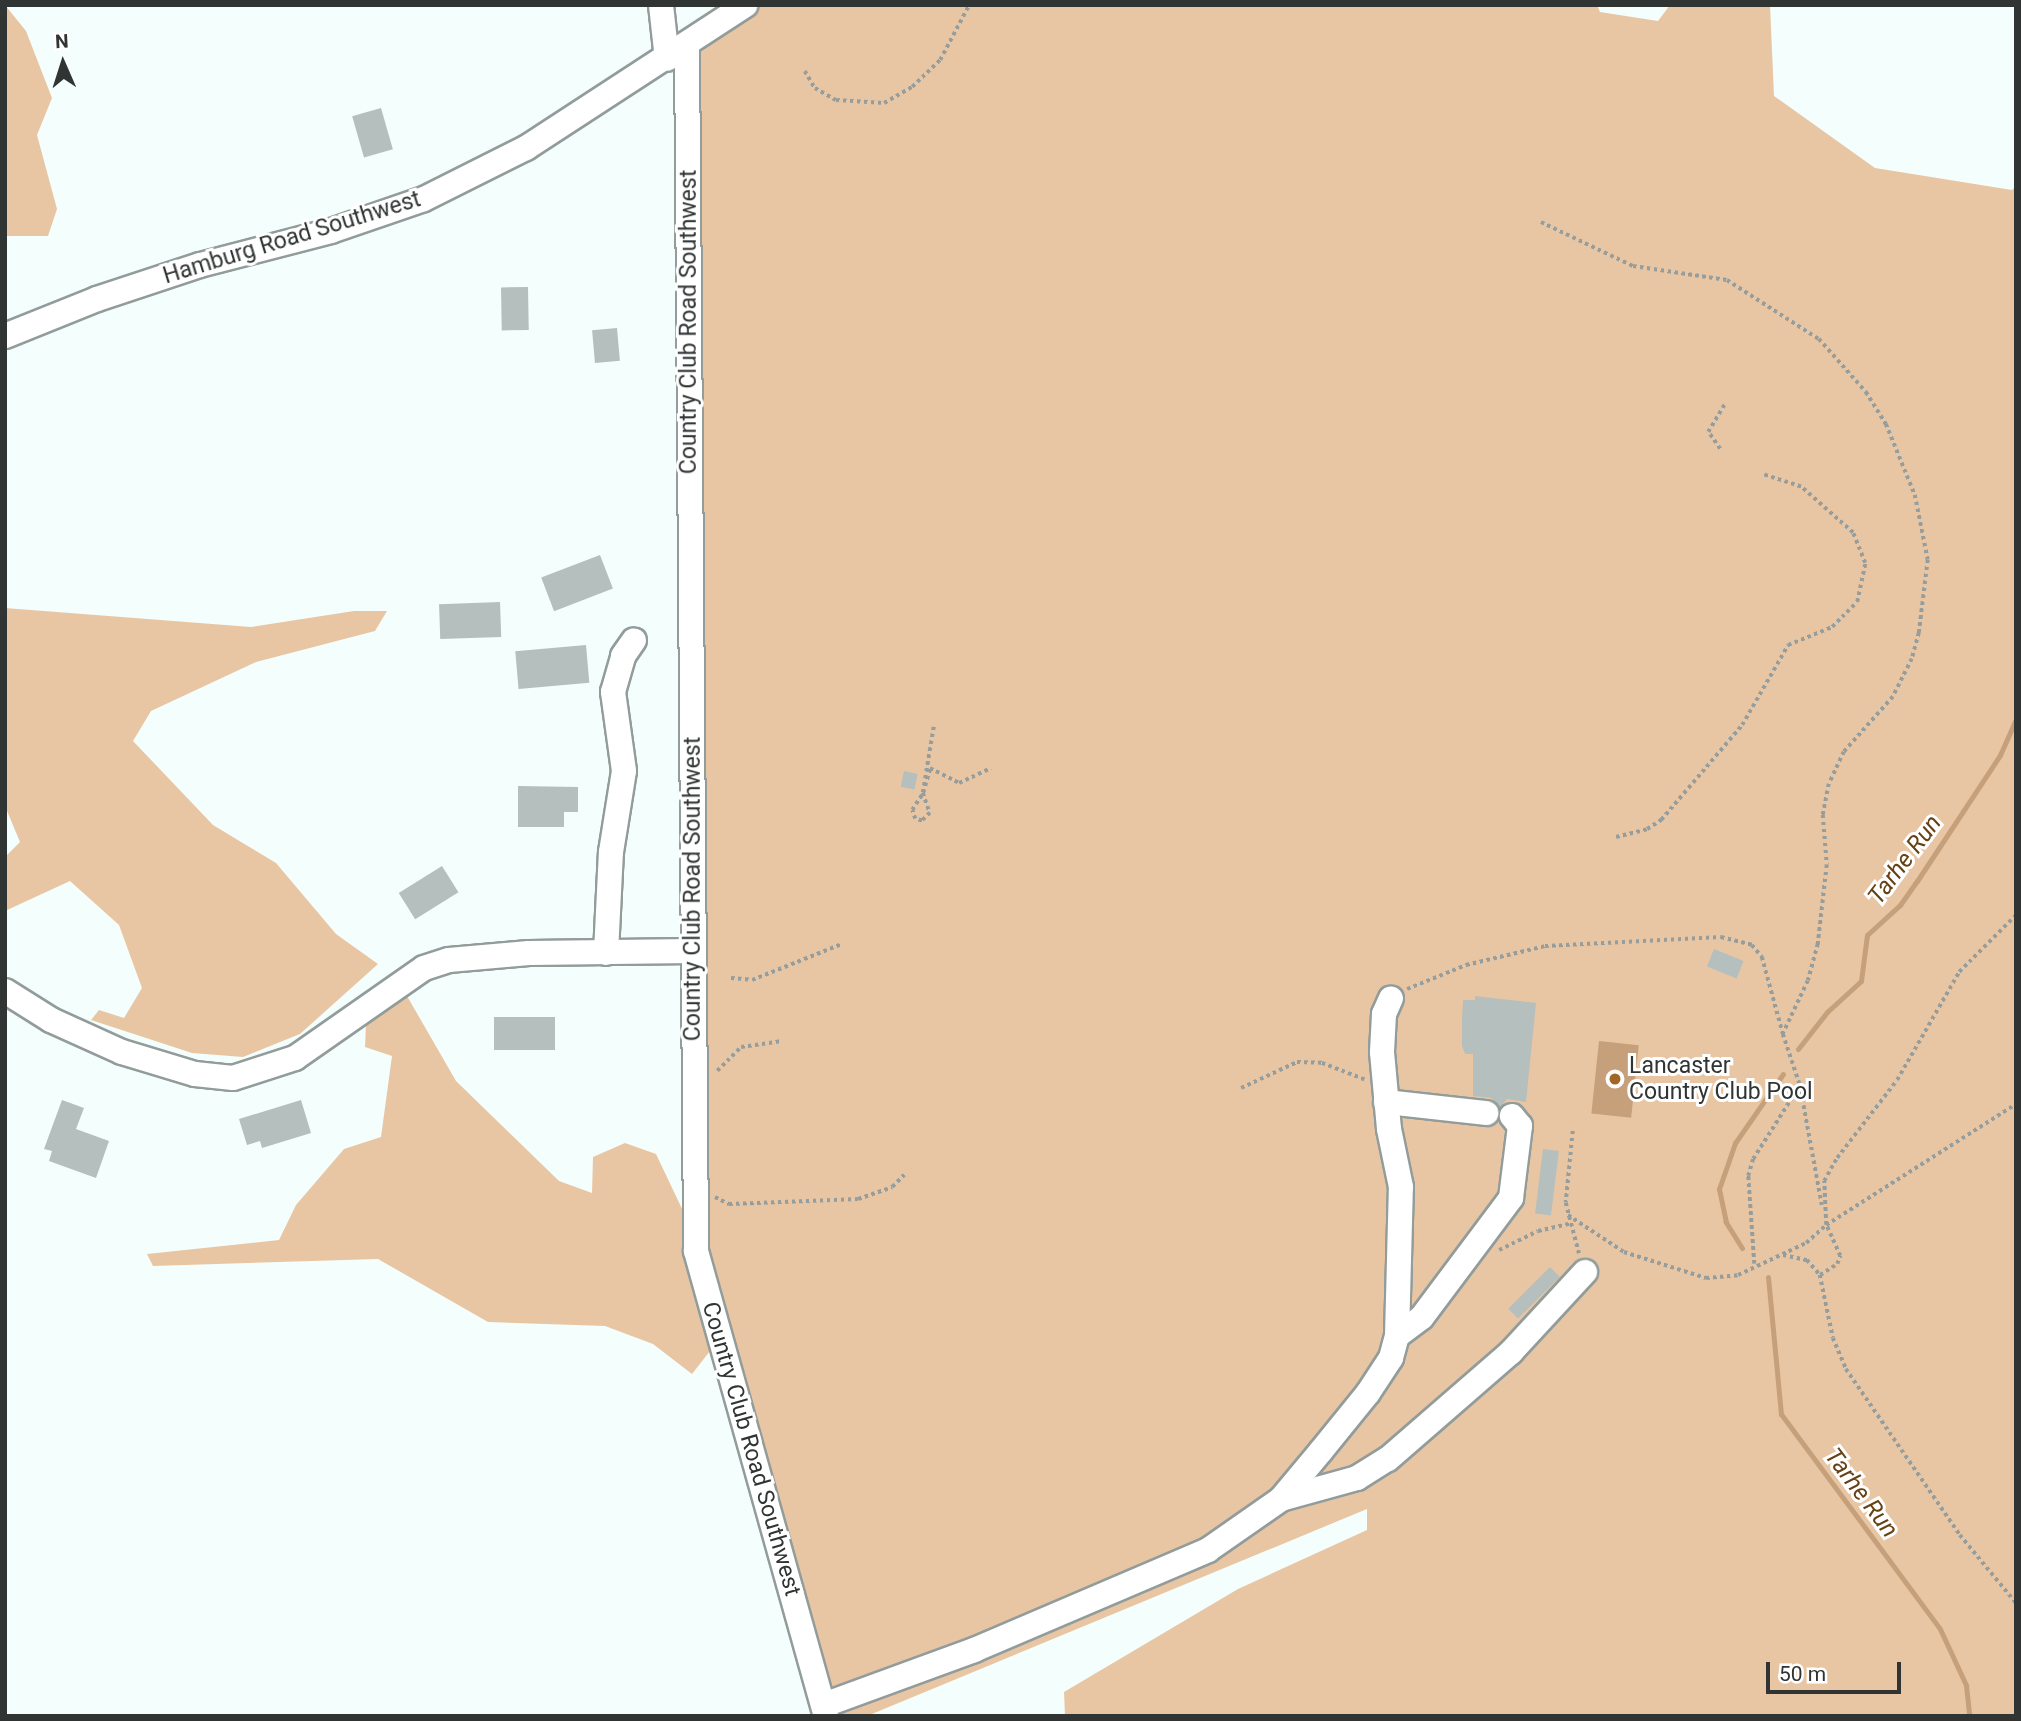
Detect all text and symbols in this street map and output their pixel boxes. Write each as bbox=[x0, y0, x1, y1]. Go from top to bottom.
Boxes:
north arrow bbox=[28, 28, 98, 98]
text: N bbox=[55, 30, 69, 53]
street label: Country Club Road Southwest bbox=[675, 170, 703, 474]
street label: Hamburg Road Southwest bbox=[160, 186, 424, 290]
street label: Country Club Road Southwest bbox=[679, 737, 707, 1041]
water label: Tarhe Run bbox=[1862, 810, 1948, 910]
place label: Lancaster Country Club Pool bbox=[1629, 1052, 1813, 1106]
marker: Lancaster Country Club Pool bbox=[1607, 1071, 1623, 1087]
street label: Country Club Road Southwest bbox=[696, 1299, 806, 1599]
water label: Tarhe Run bbox=[1818, 1443, 1904, 1543]
scale bar bbox=[1769, 1648, 1904, 1692]
text: 50 m bbox=[1779, 1662, 1826, 1686]

